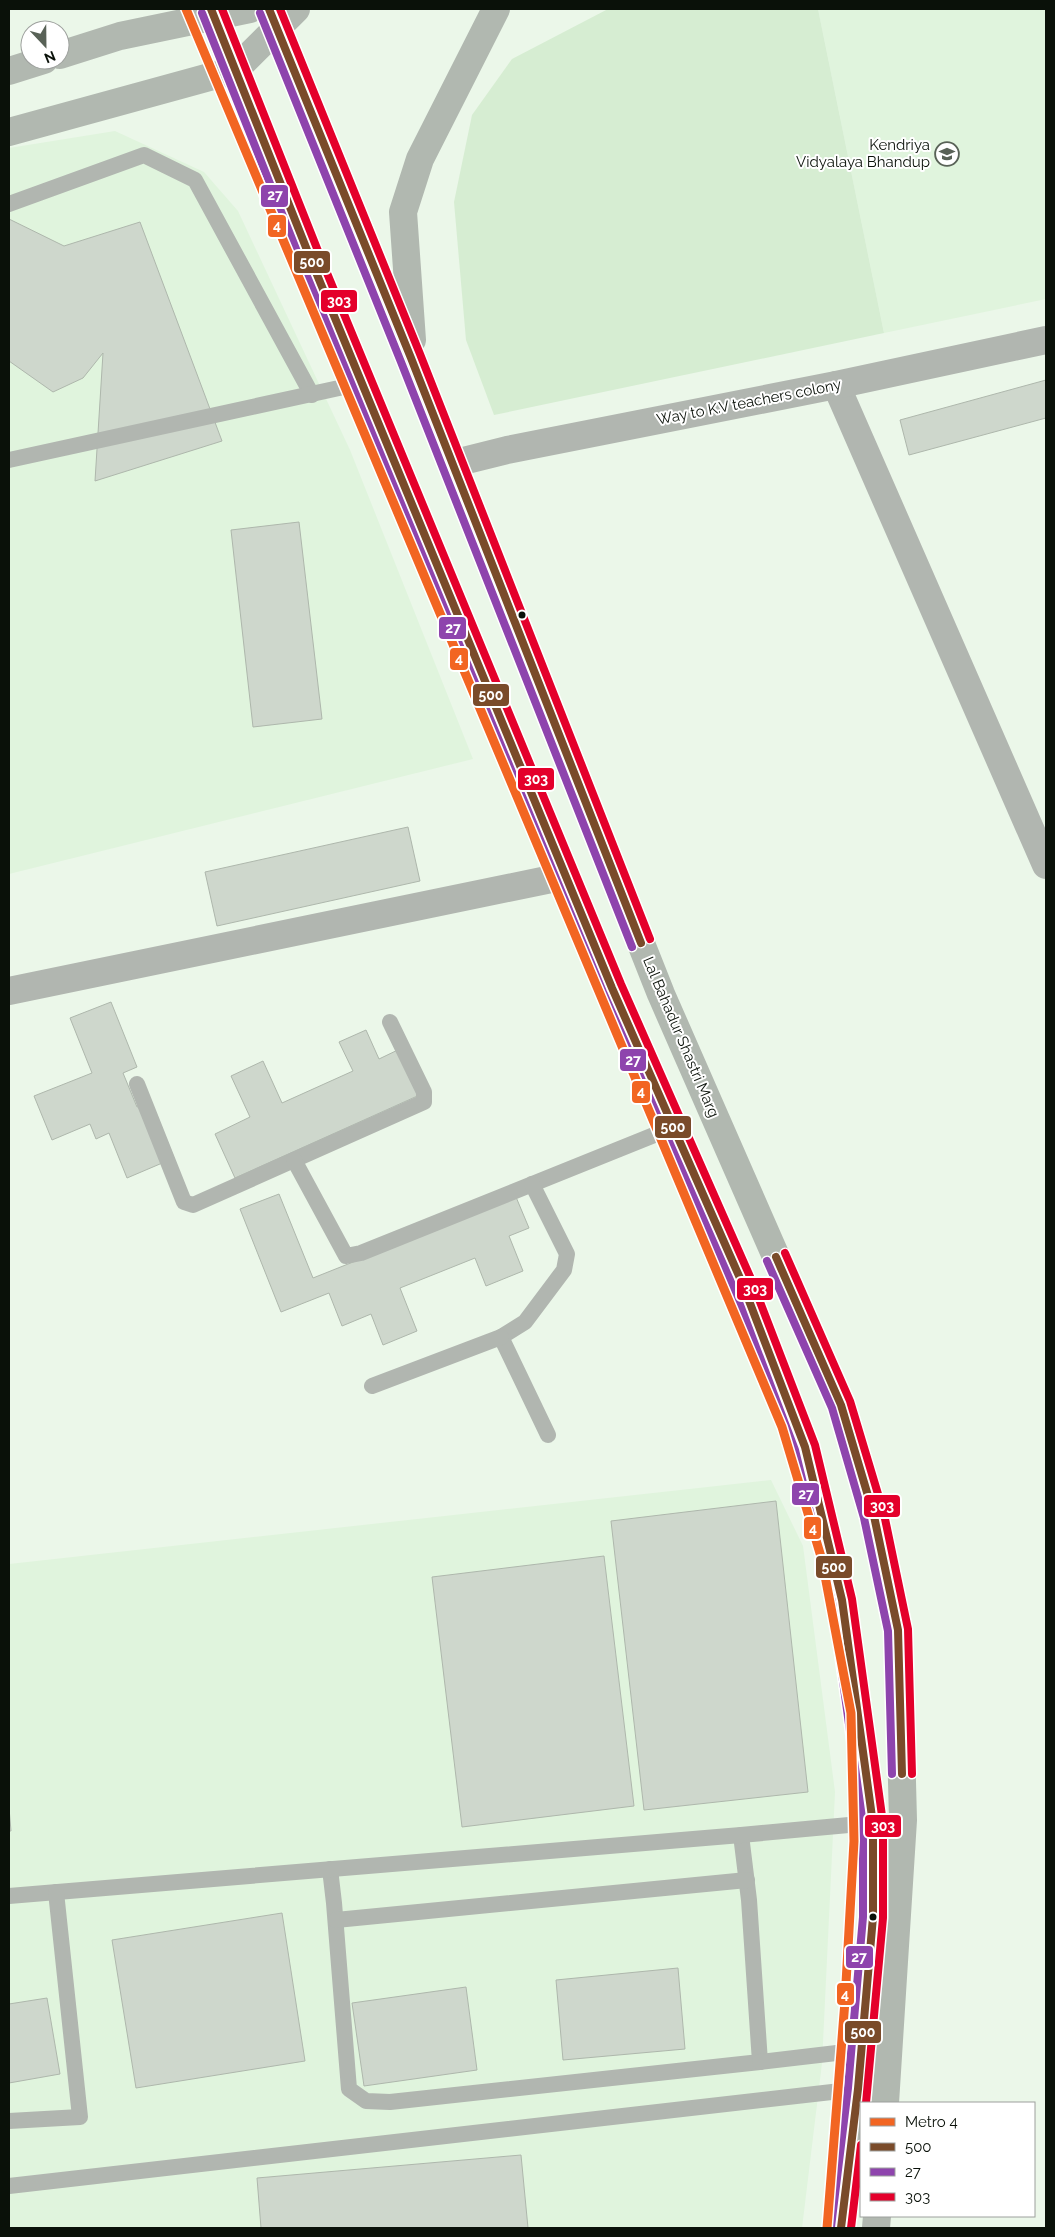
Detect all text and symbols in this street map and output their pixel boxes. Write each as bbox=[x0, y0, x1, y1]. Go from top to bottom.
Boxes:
north arrow bbox=[20, 20, 70, 70]
text: N bbox=[42, 48, 58, 66]
place label: Kendriya Vidyalaya Bhandup bbox=[796, 136, 930, 171]
school or university icon: Kendriya Vidyalaya Bhandup bbox=[934, 141, 960, 167]
line badge: 27 bbox=[260, 184, 289, 208]
text: 27 bbox=[267, 187, 283, 203]
line badge: 4 bbox=[267, 214, 287, 238]
text: 4 bbox=[273, 217, 281, 233]
line badge: 500 bbox=[293, 250, 331, 274]
text: 500 bbox=[300, 254, 324, 270]
line badge: 303 bbox=[320, 289, 358, 313]
text: 303 bbox=[327, 293, 351, 309]
street label: Way to K.V teachers colony bbox=[655, 375, 843, 429]
unlabelled marker bbox=[517, 610, 527, 620]
line badge: 27 bbox=[438, 616, 467, 640]
text: 27 bbox=[445, 620, 461, 636]
line badge: 4 bbox=[449, 647, 469, 671]
text: 4 bbox=[455, 650, 463, 666]
line badge: 500 bbox=[472, 683, 510, 707]
text: 500 bbox=[479, 687, 503, 703]
line badge: 303 bbox=[517, 767, 555, 791]
text: 303 bbox=[524, 771, 548, 787]
street label: Lal Bahadur Shastri Marg bbox=[639, 954, 723, 1120]
line badge: 27 bbox=[619, 1048, 647, 1072]
text: 27 bbox=[625, 1052, 641, 1068]
line badge: 4 bbox=[631, 1080, 651, 1104]
text: 4 bbox=[637, 1083, 645, 1099]
line badge: 500 bbox=[654, 1115, 692, 1139]
text: 500 bbox=[661, 1119, 685, 1135]
line badge: 303 bbox=[736, 1277, 774, 1301]
text: 303 bbox=[743, 1281, 767, 1297]
line badge: 27 bbox=[791, 1482, 820, 1506]
text: 27 bbox=[798, 1486, 814, 1502]
line badge: 303 bbox=[863, 1494, 901, 1518]
text: 303 bbox=[870, 1498, 894, 1514]
line badge: 4 bbox=[803, 1516, 822, 1540]
text: 4 bbox=[809, 1520, 817, 1536]
line badge: 500 bbox=[815, 1555, 853, 1579]
text: 500 bbox=[822, 1559, 846, 1575]
line badge: 303 bbox=[864, 1814, 902, 1838]
text: 303 bbox=[871, 1818, 895, 1834]
unlabelled marker bbox=[868, 1912, 878, 1922]
line badge: 27 bbox=[845, 1945, 874, 1969]
text: 27 bbox=[851, 1949, 867, 1965]
line badge: 4 bbox=[836, 1982, 855, 2006]
text: 4 bbox=[841, 1986, 849, 2002]
line badge: 500 bbox=[844, 2020, 882, 2044]
text: 500 bbox=[851, 2024, 875, 2040]
legend bbox=[860, 2102, 1035, 2217]
text: Metro 4 bbox=[905, 2113, 958, 2131]
text: 500 bbox=[905, 2138, 932, 2156]
text: 27 bbox=[905, 2163, 921, 2181]
text: 303 bbox=[905, 2188, 930, 2206]

